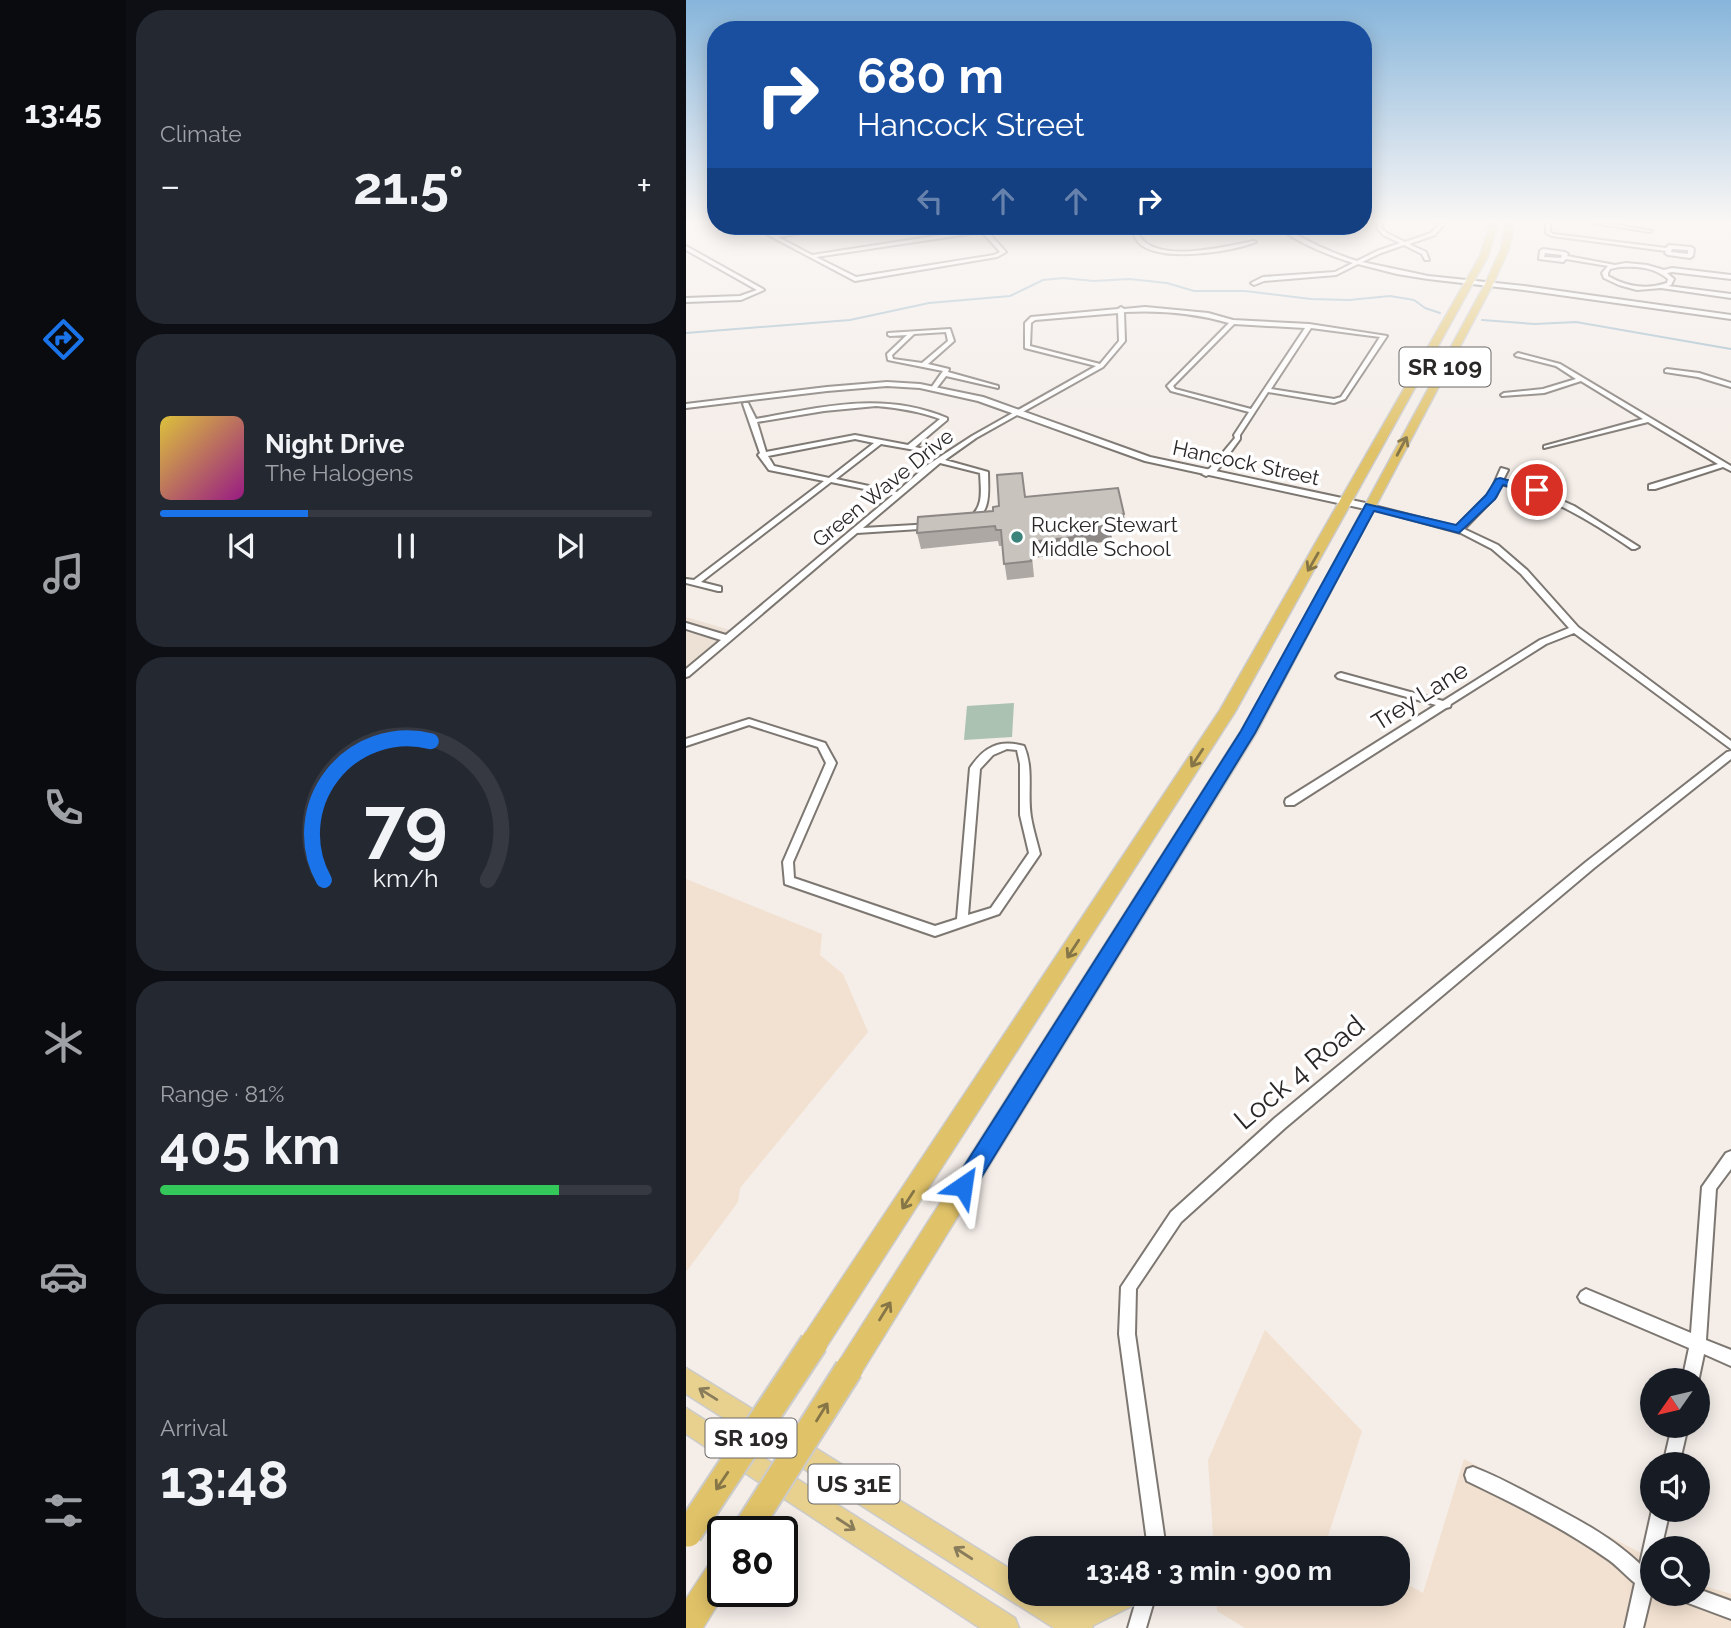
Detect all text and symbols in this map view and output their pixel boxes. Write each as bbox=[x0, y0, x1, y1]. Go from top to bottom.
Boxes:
text: 680 m bbox=[857, 47, 1004, 104]
icon: right bbox=[742, 49, 833, 140]
text: 13:45 bbox=[24, 93, 102, 130]
text: Hancock Street bbox=[857, 106, 1084, 143]
text: Climate bbox=[160, 120, 242, 147]
text: 21.5° bbox=[353, 155, 464, 216]
text: − bbox=[160, 163, 180, 208]
text: + bbox=[636, 163, 652, 208]
icon: left bbox=[911, 182, 949, 220]
icon: ahead bbox=[984, 182, 1022, 220]
icon: ahead bbox=[1057, 182, 1095, 220]
icon: right bbox=[1130, 182, 1168, 220]
icon: directions bbox=[39, 315, 88, 364]
road number: SR 109 bbox=[1400, 348, 1490, 386]
street label: Green Wave Drive bbox=[807, 423, 958, 552]
text: Night Drive bbox=[265, 429, 404, 459]
street label: Hancock Street bbox=[1171, 435, 1322, 490]
one-way arrow bbox=[1396, 437, 1410, 457]
text: The Halogens bbox=[265, 459, 413, 486]
pin bbox=[1507, 460, 1567, 520]
icon: arrive bbox=[1518, 471, 1556, 509]
place label: Rucker Stewart Middle School bbox=[1031, 512, 1178, 561]
icon: previous bbox=[223, 527, 261, 565]
icon: pause bbox=[387, 527, 425, 565]
icon: next bbox=[551, 527, 589, 565]
marker: Rucker Stewart Middle School bbox=[1009, 529, 1025, 545]
icon: music bbox=[39, 549, 88, 598]
one-way arrow bbox=[1305, 552, 1319, 572]
street label: Trey Lane bbox=[1366, 655, 1473, 736]
one-way arrow bbox=[1190, 748, 1204, 767]
text: 79 bbox=[364, 782, 448, 867]
icon: phone bbox=[39, 783, 88, 832]
text: km/h bbox=[373, 863, 439, 893]
one-way arrow bbox=[1066, 938, 1080, 958]
street label: Lock 4 Road bbox=[1228, 1008, 1371, 1136]
icon: climate bbox=[39, 1018, 88, 1067]
text: Range · 81% bbox=[160, 1080, 284, 1107]
text: 405 km bbox=[160, 1115, 340, 1176]
position arrow bbox=[926, 1149, 1000, 1223]
one-way arrow bbox=[901, 1190, 915, 1209]
icon: car bbox=[39, 1252, 88, 1301]
one-way arrow bbox=[878, 1302, 893, 1321]
north arrow bbox=[1640, 1368, 1710, 1438]
map controls bbox=[1640, 1368, 1710, 1606]
one-way arrow bbox=[698, 1386, 718, 1400]
one-way arrow bbox=[815, 1402, 829, 1422]
text: Arrival bbox=[160, 1414, 227, 1441]
road number: SR 109 bbox=[706, 1418, 796, 1457]
text: 13:48 bbox=[160, 1449, 289, 1510]
button: sound bbox=[1640, 1452, 1710, 1522]
road number: US 31E bbox=[808, 1464, 900, 1504]
one-way arrow bbox=[715, 1471, 729, 1490]
icon: filters bbox=[39, 1486, 88, 1535]
speed limit sign: 80 bbox=[707, 1516, 798, 1607]
one-way arrow bbox=[836, 1517, 855, 1532]
button: search bbox=[1640, 1536, 1710, 1606]
one-way arrow bbox=[954, 1546, 973, 1561]
text: 13:48 · 3 min · 900 m bbox=[1086, 1556, 1332, 1586]

